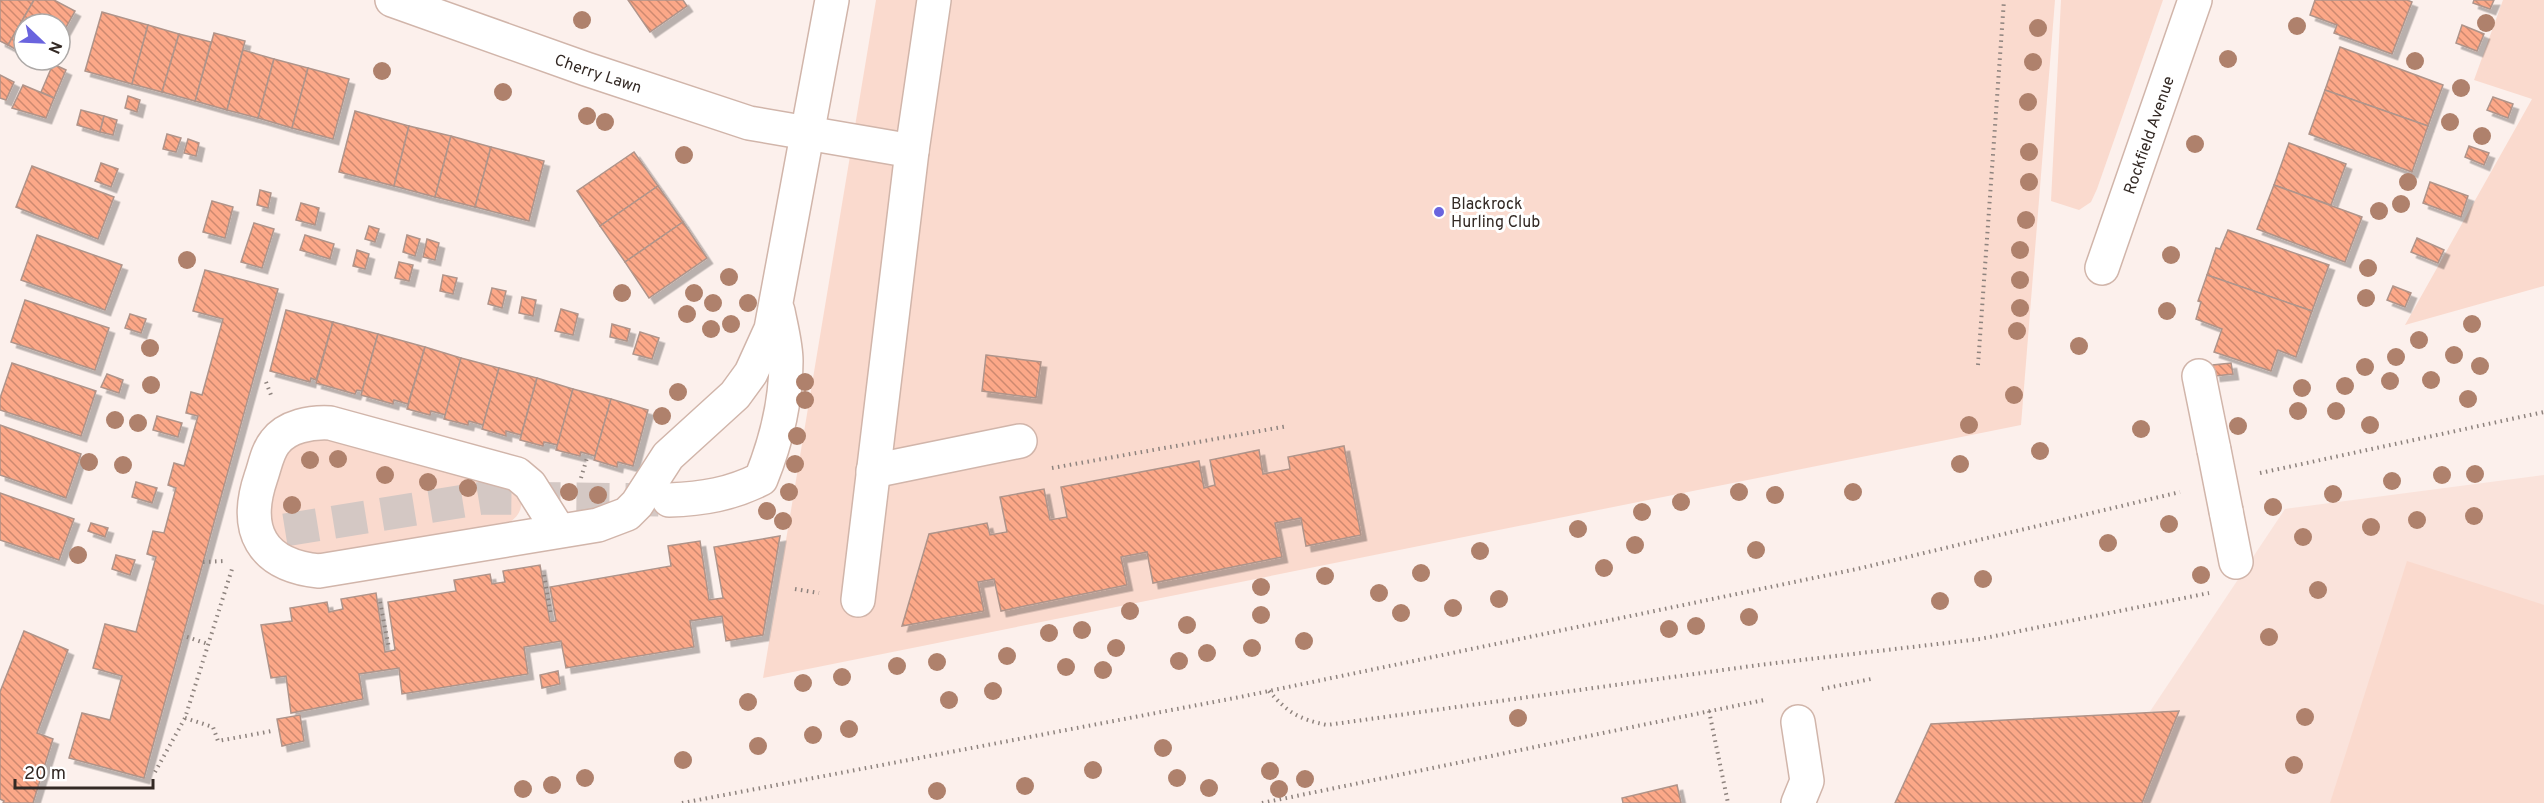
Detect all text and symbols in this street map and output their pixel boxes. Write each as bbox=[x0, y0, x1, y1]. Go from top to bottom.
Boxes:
north arrow bbox=[12, 12, 72, 72]
text: N bbox=[43, 38, 65, 56]
street label: Cherry Lawn bbox=[552, 51, 644, 99]
street label: Rockfield Avenue bbox=[2120, 74, 2180, 197]
place label: Blackrock Hurling Club bbox=[1451, 195, 1540, 233]
marker: Blackrock Hurling Club bbox=[1432, 205, 1446, 219]
scale bar bbox=[15, 752, 153, 790]
text: 20 m bbox=[24, 763, 66, 786]

